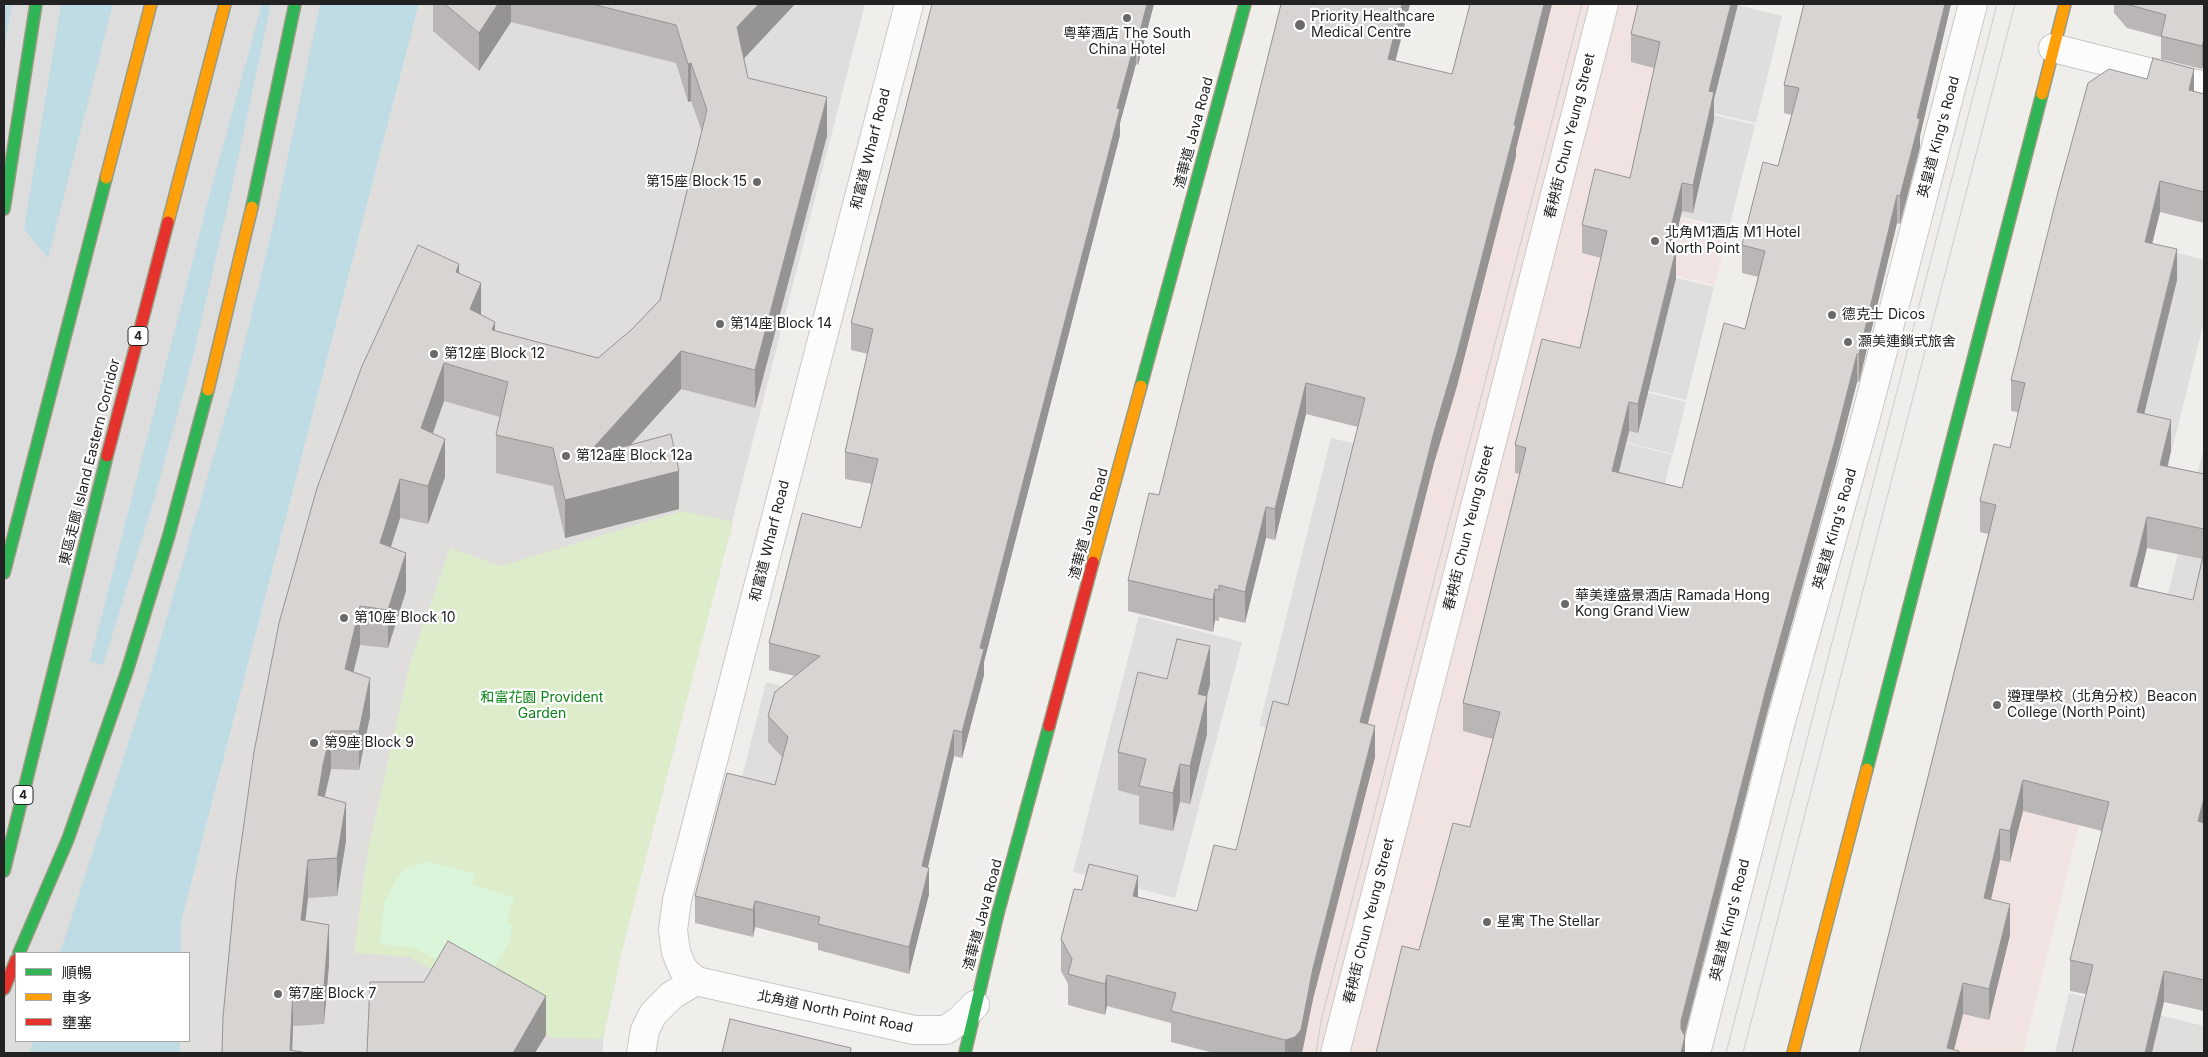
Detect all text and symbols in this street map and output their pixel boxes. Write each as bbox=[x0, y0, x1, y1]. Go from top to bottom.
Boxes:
place label: Priority Healthcare Medical Centre bbox=[1311, 9, 1435, 41]
marker: 粵華酒店 The South China Hotel bbox=[1121, 12, 1133, 24]
marker: Priority Healthcare Medical Centre bbox=[1293, 18, 1307, 32]
place label: 粵華酒店 The South China Hotel bbox=[1063, 26, 1191, 58]
street label: 春秧街 Chun Yeung Street bbox=[1541, 51, 1599, 221]
street label: 英皇道 King's Road bbox=[1915, 74, 1963, 200]
street label: 渣華道 Java Road bbox=[1171, 75, 1217, 191]
street label: 和富道 Wharf Road bbox=[848, 87, 894, 211]
place label: 第15座 Block 15 bbox=[646, 174, 747, 190]
marker: 第15座 Block 15 bbox=[751, 176, 763, 188]
place label: 北角M1酒店 M1 Hotel North Point bbox=[1665, 225, 1800, 258]
marker: 北角M1酒店 M1 Hotel North Point bbox=[1649, 235, 1661, 247]
place label: 德克士 Dicos bbox=[1842, 307, 1925, 323]
marker: 德克士 Dicos bbox=[1826, 309, 1838, 321]
place label: 第14座 Block 14 bbox=[730, 316, 832, 332]
marker: 第14座 Block 14 bbox=[714, 318, 726, 330]
road number: 4 bbox=[128, 326, 148, 346]
place label: 灝美連鎖式旅舍 bbox=[1858, 334, 1956, 350]
marker: 灝美連鎖式旅舍 bbox=[1842, 336, 1854, 348]
place label: 第12座 Block 12 bbox=[444, 346, 545, 362]
marker: 第12座 Block 12 bbox=[428, 348, 440, 360]
street label: 東區走廊 Island Eastern Corridor bbox=[56, 357, 124, 567]
street label: 春秧街 Chun Yeung Street bbox=[1440, 443, 1498, 613]
place label: 第12a座 Block 12a bbox=[576, 448, 693, 464]
marker: 第12a座 Block 12a bbox=[560, 450, 572, 462]
street label: 渣華道 Java Road bbox=[1066, 466, 1112, 582]
street label: 英皇道 King's Road bbox=[1810, 467, 1860, 591]
street label: 和富道 Wharf Road bbox=[747, 479, 793, 603]
place label: 華美達盛景酒店 Ramada Hong Kong Grand View bbox=[1575, 588, 1770, 620]
marker: 華美達盛景酒店 Ramada Hong Kong Grand View bbox=[1559, 598, 1571, 610]
place label: 第10座 Block 10 bbox=[354, 610, 456, 626]
marker: 第10座 Block 10 bbox=[338, 612, 350, 624]
place label: 遵理學校（北角分校）Beacon College (North Point) bbox=[2007, 689, 2197, 722]
park label: 和富花園 Provident Garden bbox=[481, 690, 603, 722]
marker: 遵理學校（北角分校）Beacon College (North Point) bbox=[1991, 699, 2003, 711]
place label: 第9座 Block 9 bbox=[324, 735, 414, 751]
marker: 第9座 Block 9 bbox=[308, 737, 320, 749]
road number: 4 bbox=[13, 786, 33, 804]
street label: 春秧街 Chun Yeung Street bbox=[1340, 836, 1398, 1006]
street label: 渣華道 Java Road bbox=[960, 857, 1006, 973]
street label: 英皇道 King's Road bbox=[1707, 857, 1753, 983]
place label: 星寓 The Stellar bbox=[1497, 914, 1600, 930]
marker: 星寓 The Stellar bbox=[1481, 916, 1493, 928]
legend bbox=[15, 952, 190, 1042]
text: 順暢 bbox=[62, 963, 92, 982]
place label: 第7座 Block 7 bbox=[288, 986, 376, 1002]
street label: 北角道 North Point Road bbox=[756, 987, 914, 1037]
text: 車多 bbox=[62, 988, 92, 1007]
marker: 第7座 Block 7 bbox=[272, 988, 284, 1000]
text: 壅塞 bbox=[62, 1013, 92, 1032]

